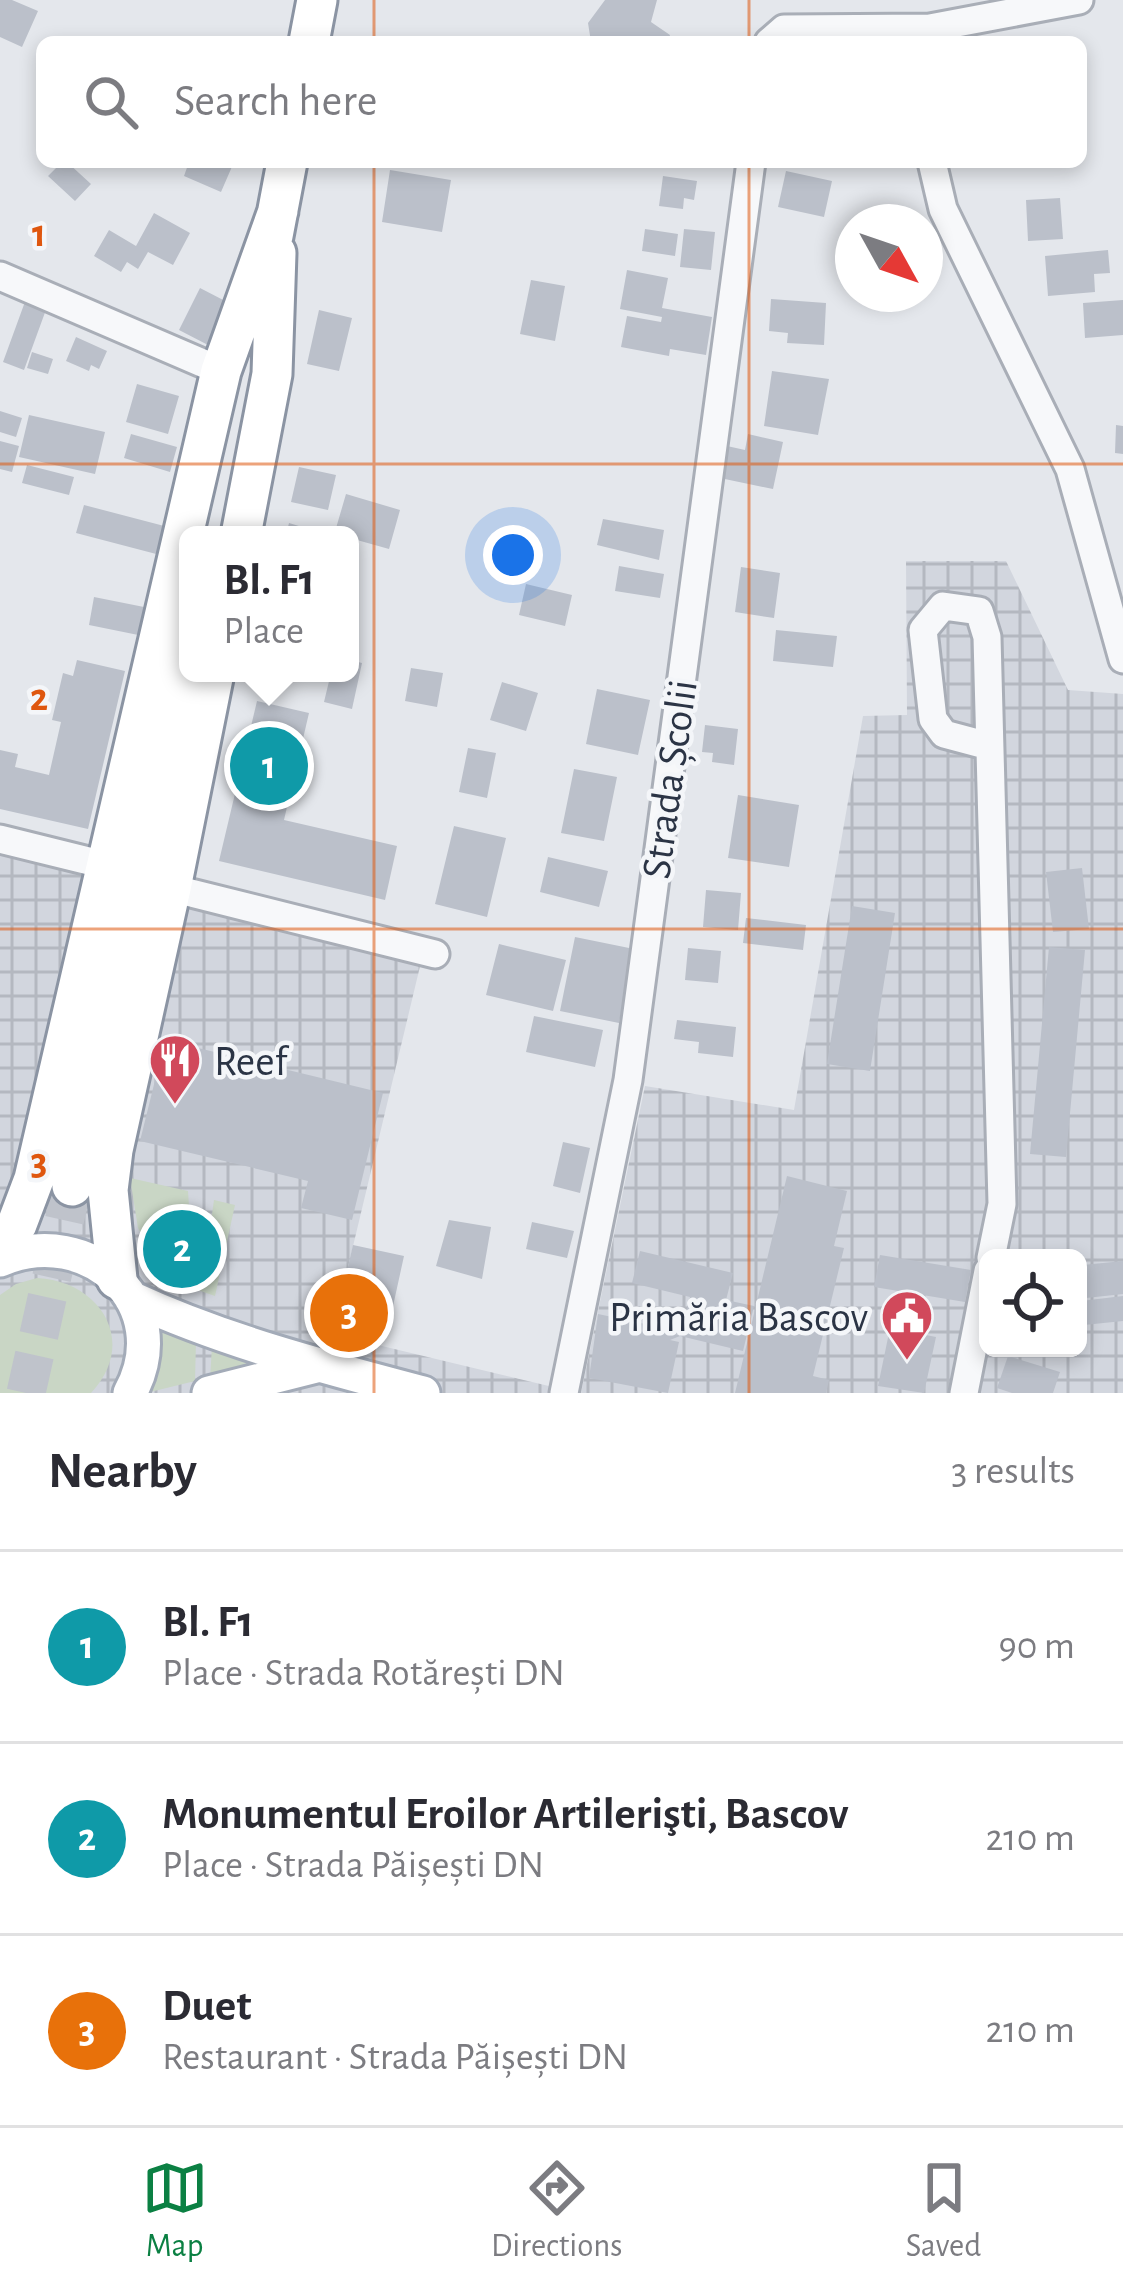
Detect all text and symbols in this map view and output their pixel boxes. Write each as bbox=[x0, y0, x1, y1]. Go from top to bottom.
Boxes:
search box bbox=[36, 36, 1087, 168]
icon: search bbox=[78, 69, 144, 135]
text: Search here bbox=[174, 79, 377, 124]
north arrow bbox=[835, 204, 943, 312]
text: 1 bbox=[32, 215, 46, 254]
your location bbox=[483, 525, 543, 585]
popup bbox=[179, 526, 359, 682]
text: Bl. F1 bbox=[223, 558, 315, 603]
text: Place bbox=[223, 612, 304, 651]
street label: Strada Școlii bbox=[635, 677, 708, 882]
text: 2 bbox=[30, 679, 48, 718]
pin: 1 bbox=[230, 721, 308, 811]
restaurant icon: Reef bbox=[147, 1032, 203, 1106]
place label: Reef bbox=[214, 1041, 290, 1083]
text: 3 bbox=[31, 1143, 47, 1182]
pin: 2 bbox=[143, 1204, 221, 1294]
map controls bbox=[979, 1249, 1087, 1357]
button: locate bbox=[979, 1249, 1087, 1357]
pin: 3 bbox=[310, 1268, 388, 1358]
public building icon: Primăria Bascov bbox=[879, 1288, 935, 1362]
place label: Primăria Bascov bbox=[609, 1297, 868, 1339]
text: Nearby bbox=[48, 1446, 197, 1497]
text: 3 results bbox=[951, 1452, 1075, 1491]
text: Bl. F1 bbox=[162, 1600, 254, 1645]
text: 1 bbox=[80, 1627, 94, 1666]
text: 90 m bbox=[998, 1627, 1075, 1666]
text: Place · Strada Rotărești DN bbox=[162, 1654, 565, 1693]
text: Monumentul Eroilor Artilerişti, Bascov bbox=[162, 1792, 849, 1837]
text: 2 bbox=[78, 1819, 96, 1858]
text: 210 m bbox=[986, 1819, 1075, 1858]
text: Place · Strada Păișești DN bbox=[162, 1846, 544, 1885]
text: Duet bbox=[162, 1984, 251, 2029]
text: 3 bbox=[79, 2011, 95, 2050]
text: 210 m bbox=[986, 2011, 1075, 2050]
text: Restaurant · Strada Păișești DN bbox=[162, 2038, 628, 2077]
tab: Map bbox=[142, 2155, 208, 2267]
tab: Directions bbox=[491, 2155, 622, 2267]
tab: Saved bbox=[906, 2155, 981, 2267]

